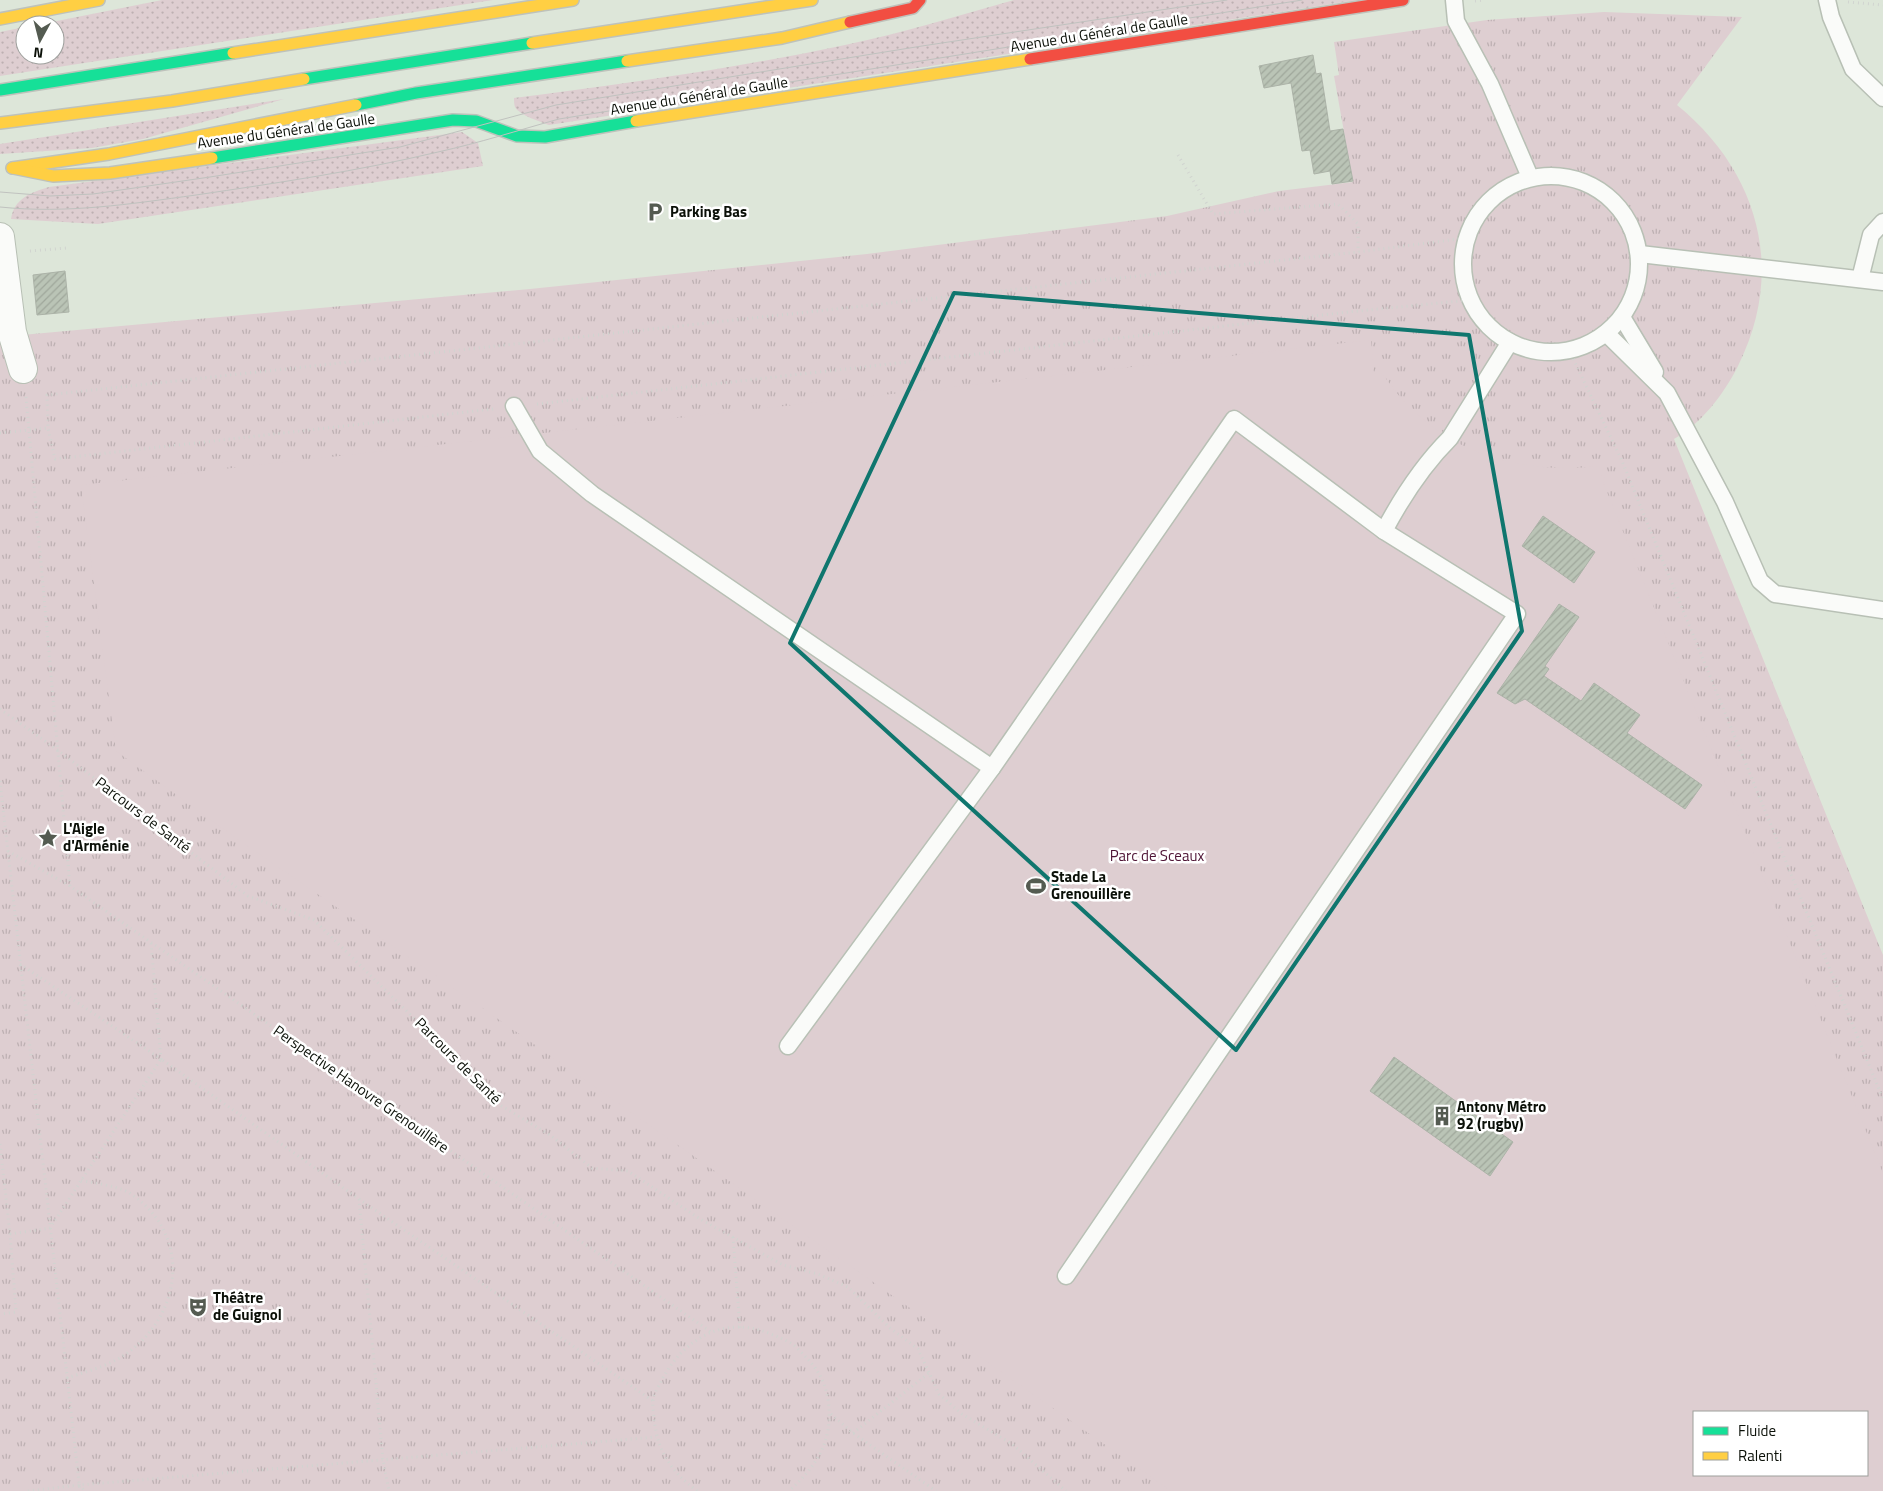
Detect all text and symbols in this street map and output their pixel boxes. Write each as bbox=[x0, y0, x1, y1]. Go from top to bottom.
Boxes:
street label: Avenue du Général de Gaulle bbox=[1009, 7, 1189, 58]
north arrow bbox=[15, 15, 65, 65]
text: N bbox=[32, 42, 44, 64]
street label: Avenue du Général de Gaulle bbox=[609, 70, 789, 121]
street label: Avenue du Général de Gaulle bbox=[196, 107, 376, 154]
place label: Parking Bas bbox=[670, 200, 747, 223]
parking icon: Parking Bas bbox=[644, 201, 666, 223]
street label: Parcours de Santé bbox=[91, 771, 196, 858]
place label: L'Aigle d'Arménie bbox=[63, 817, 129, 857]
place icon: L'Aigle d'Arménie bbox=[37, 827, 59, 849]
park label: Parc de Sceaux bbox=[1110, 844, 1204, 867]
place label: Stade La Grenouillère bbox=[1051, 865, 1131, 905]
sports icon: Stade La Grenouillère bbox=[1025, 875, 1047, 897]
street label: Parcours de Santé bbox=[410, 1012, 507, 1109]
street label: Perspective Hanovre Grenouillère bbox=[269, 1019, 454, 1158]
place label: Antony Métro 92 (rugby) bbox=[1457, 1095, 1546, 1135]
building icon: Antony Métro 92 (rugby) bbox=[1431, 1105, 1453, 1127]
place label: Théâtre de Guignol bbox=[213, 1286, 282, 1326]
theatre icon: Théâtre de Guignol bbox=[187, 1296, 209, 1318]
legend bbox=[1693, 1411, 1868, 1476]
text: Fluide bbox=[1738, 1419, 1776, 1442]
text: Ralenti bbox=[1738, 1444, 1782, 1467]

